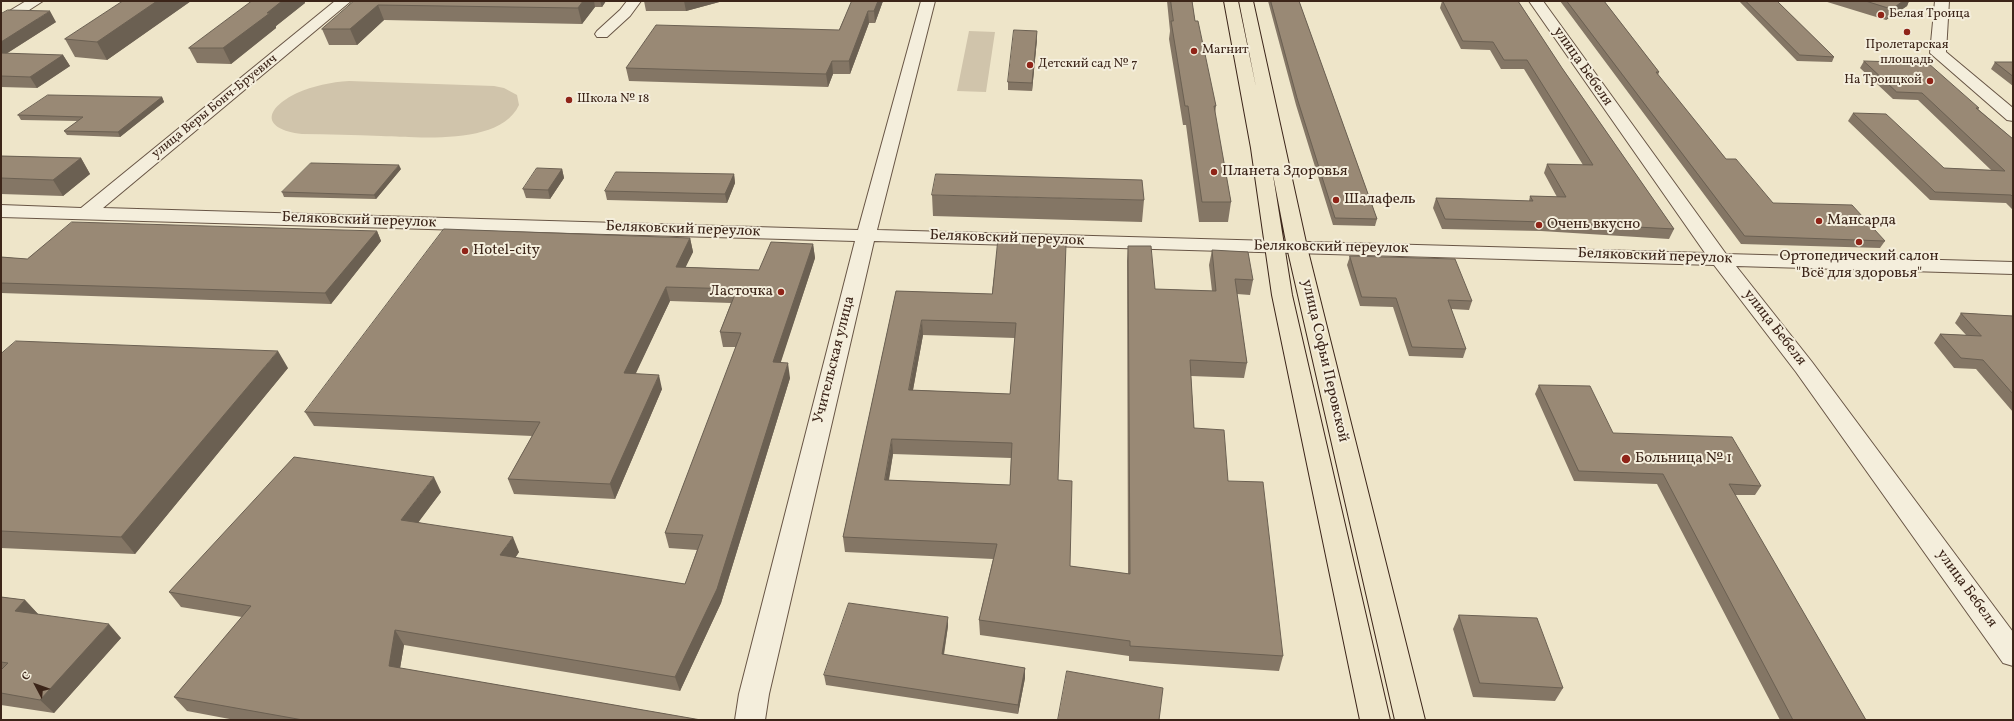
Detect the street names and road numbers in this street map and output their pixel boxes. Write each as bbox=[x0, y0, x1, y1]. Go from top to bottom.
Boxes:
street label: улица Бебеля bbox=[1548, 24, 1616, 110]
street label: улица Веры Бонч-Бруевич bbox=[149, 52, 281, 162]
street label: Беляковский переулок bbox=[281, 209, 437, 233]
street label: Беляковский переулок bbox=[605, 218, 761, 242]
street label: Беляковский переулок bbox=[929, 227, 1085, 251]
street label: Беляковский переулок bbox=[1253, 238, 1409, 258]
street label: Беляковский переулок bbox=[1577, 245, 1733, 269]
street label: улица Софьи Перовской bbox=[1297, 278, 1351, 444]
street label: улица Бебеля bbox=[1739, 286, 1809, 370]
street label: Учительская улица bbox=[810, 294, 860, 426]
street label: улица Бебеля bbox=[1932, 546, 2000, 632]

